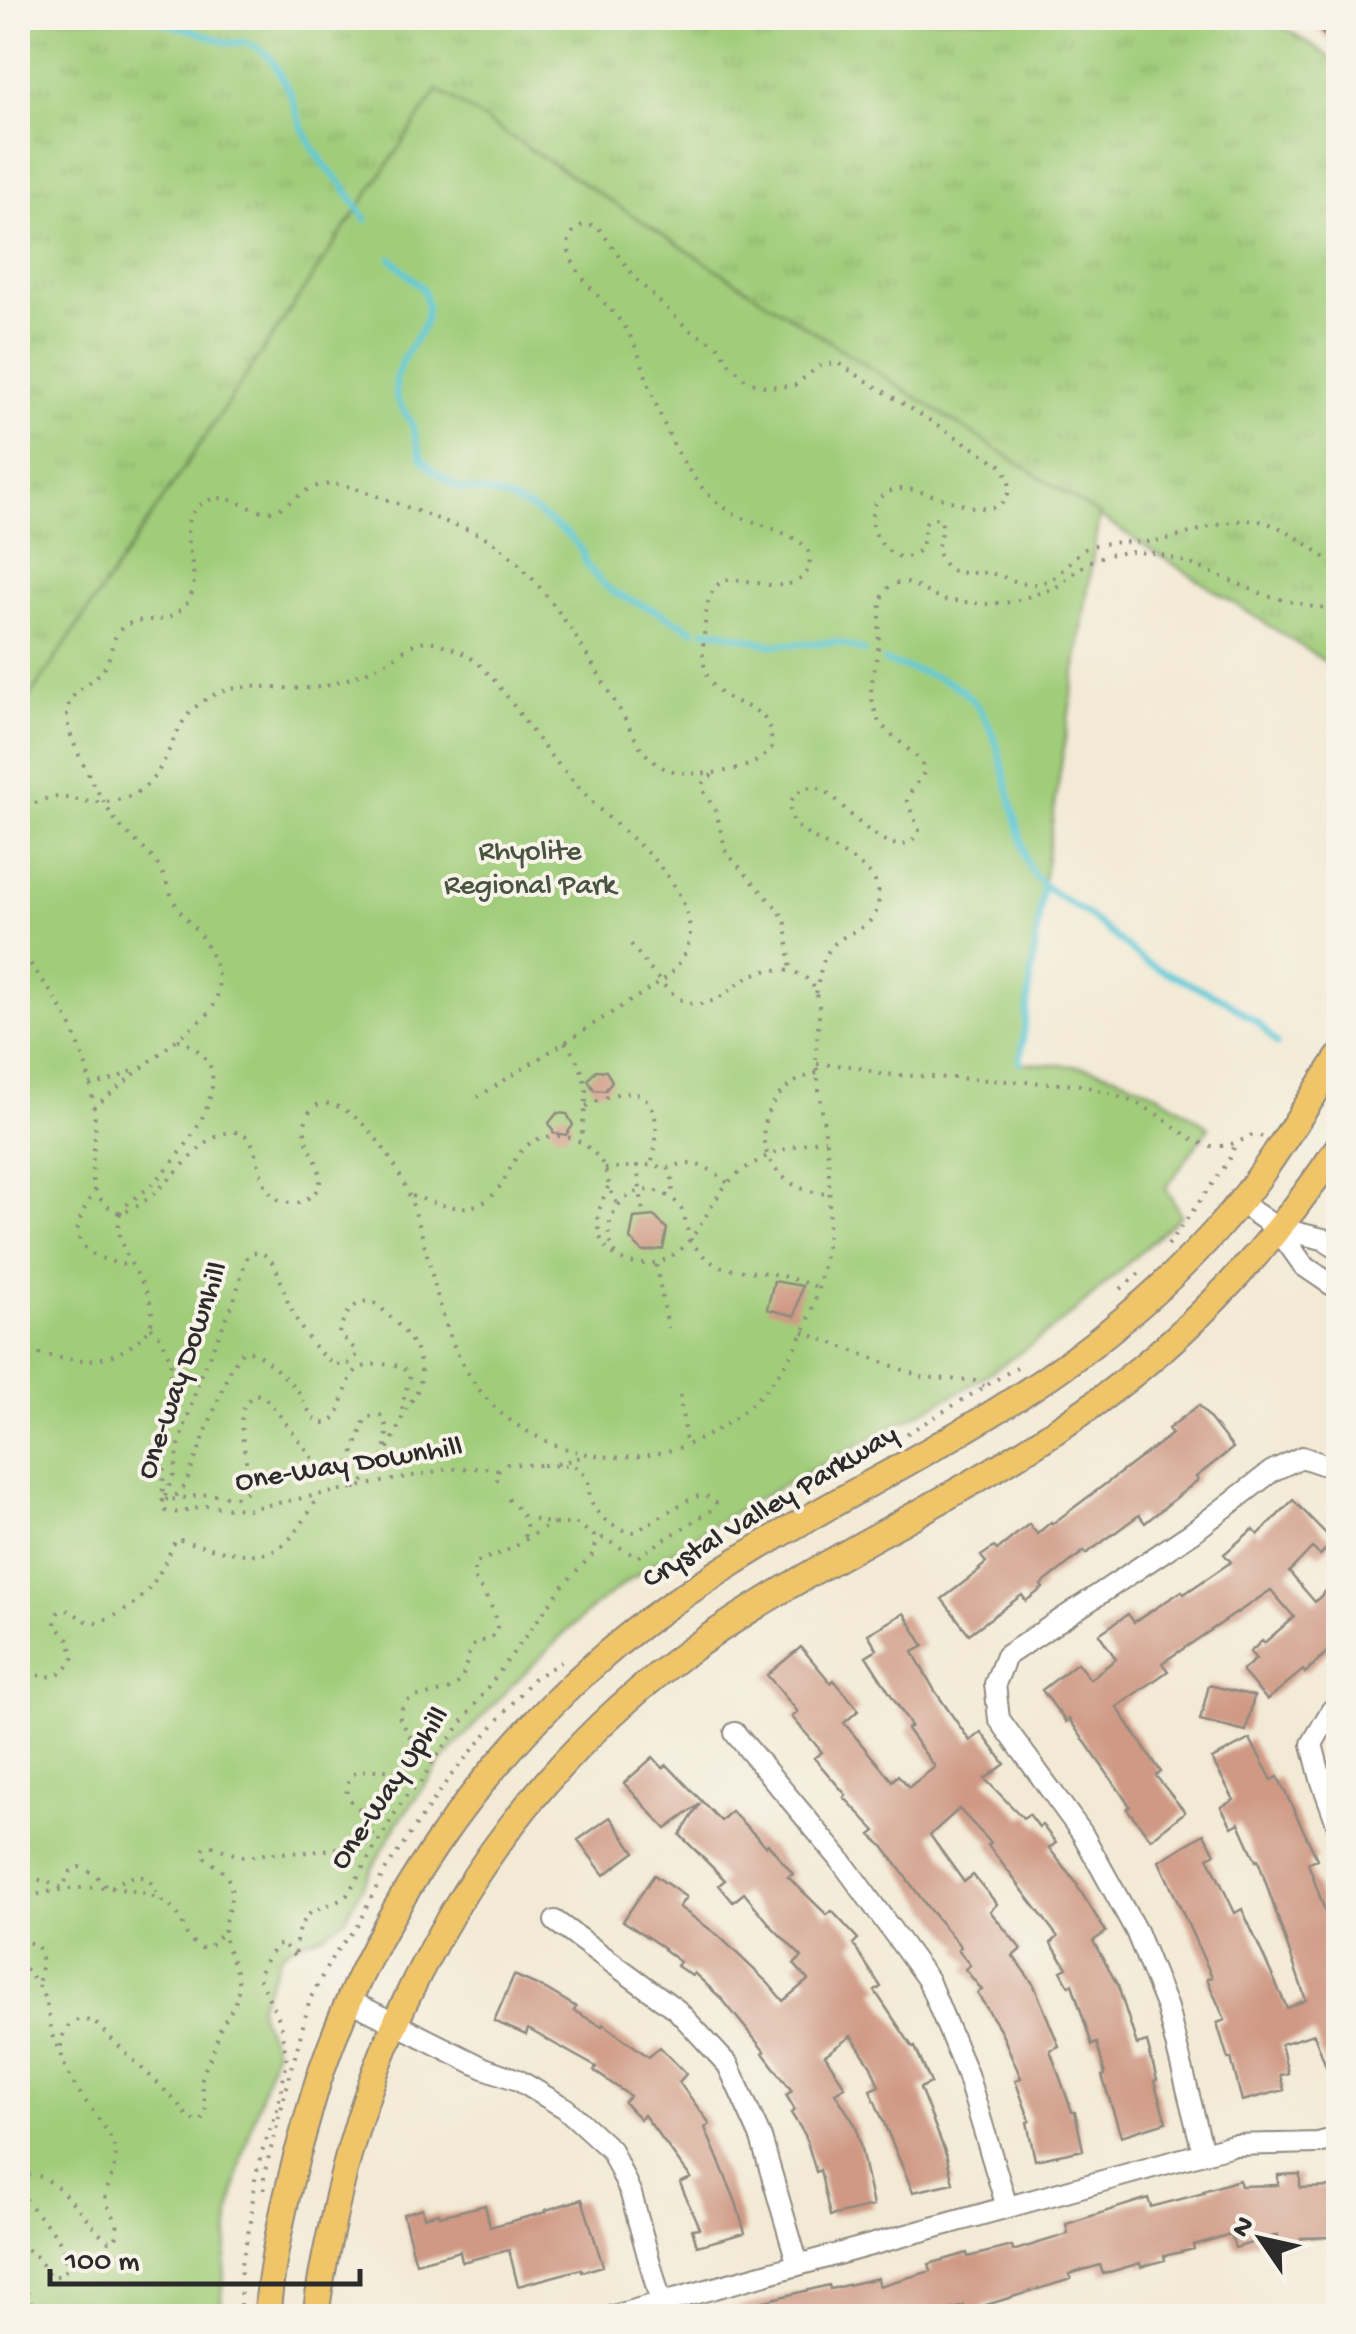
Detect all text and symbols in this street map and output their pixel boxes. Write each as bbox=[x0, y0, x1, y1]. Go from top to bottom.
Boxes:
park label: Rhyolite Regional Park bbox=[444, 836, 619, 905]
street label: One-way Downhill bbox=[130, 1258, 238, 1484]
street label: Crystal Valley Parkway bbox=[637, 1418, 905, 1598]
street label: One-Way Downhill bbox=[233, 1431, 465, 1501]
street label: One-Way Uphill bbox=[324, 1701, 458, 1877]
north arrow bbox=[1211, 2189, 1311, 2289]
text: N bbox=[1225, 2211, 1263, 2244]
scale bar bbox=[50, 2224, 360, 2286]
text: 100 m bbox=[64, 2246, 140, 2281]

